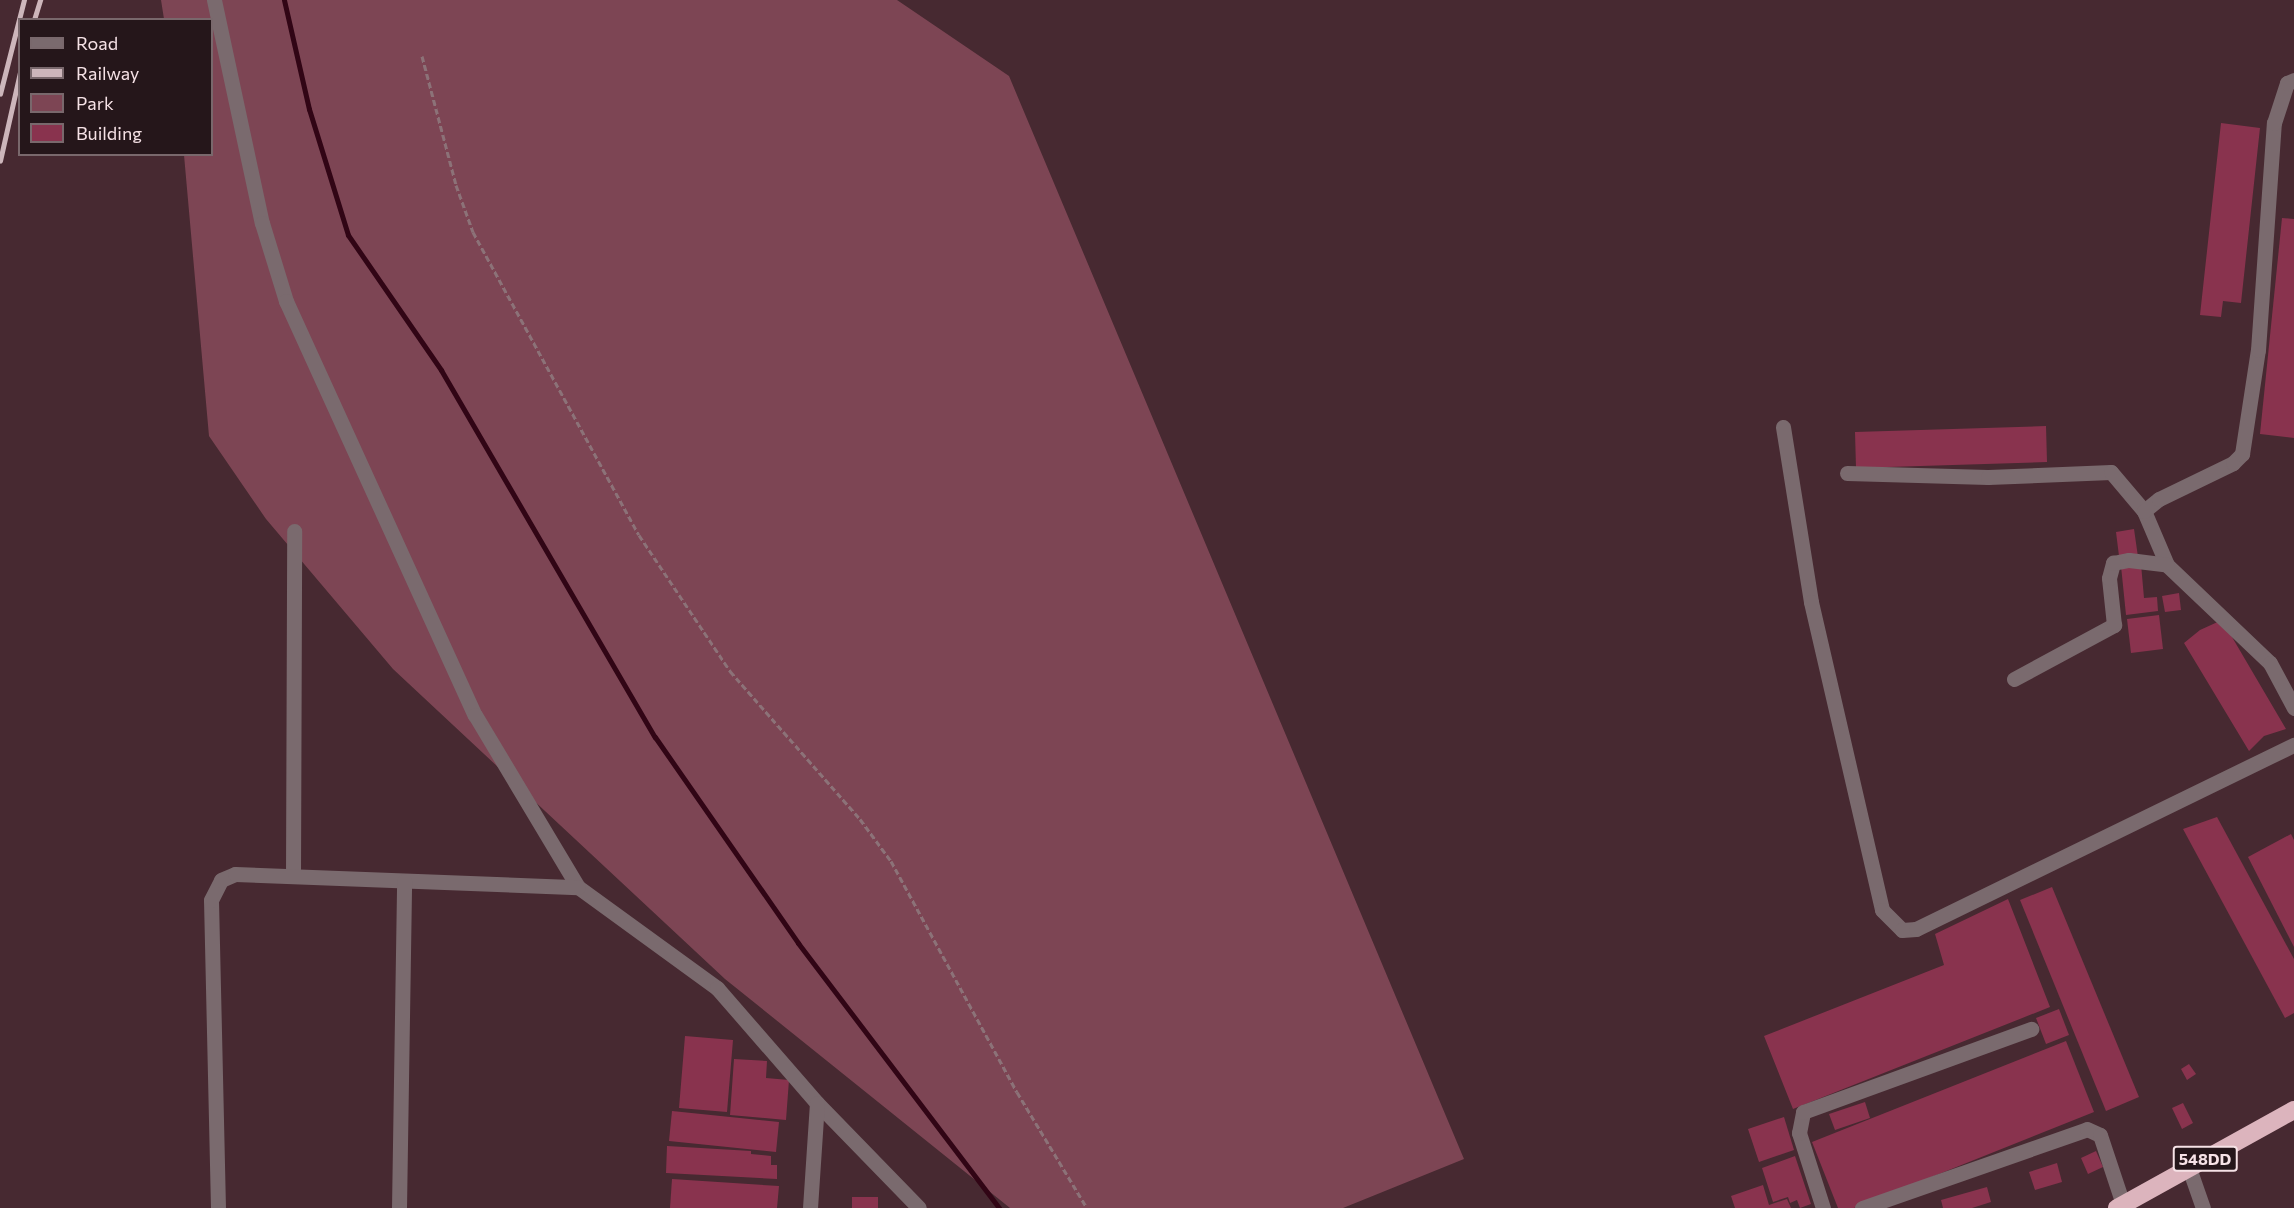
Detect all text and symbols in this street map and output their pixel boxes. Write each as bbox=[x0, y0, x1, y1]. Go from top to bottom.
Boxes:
legend bbox=[18, 18, 213, 156]
text: Road bbox=[76, 32, 118, 54]
text: Railway bbox=[76, 62, 139, 84]
text: Park bbox=[76, 92, 114, 114]
text: Building bbox=[76, 122, 142, 144]
road number: 548DD bbox=[2172, 1146, 2238, 1172]

